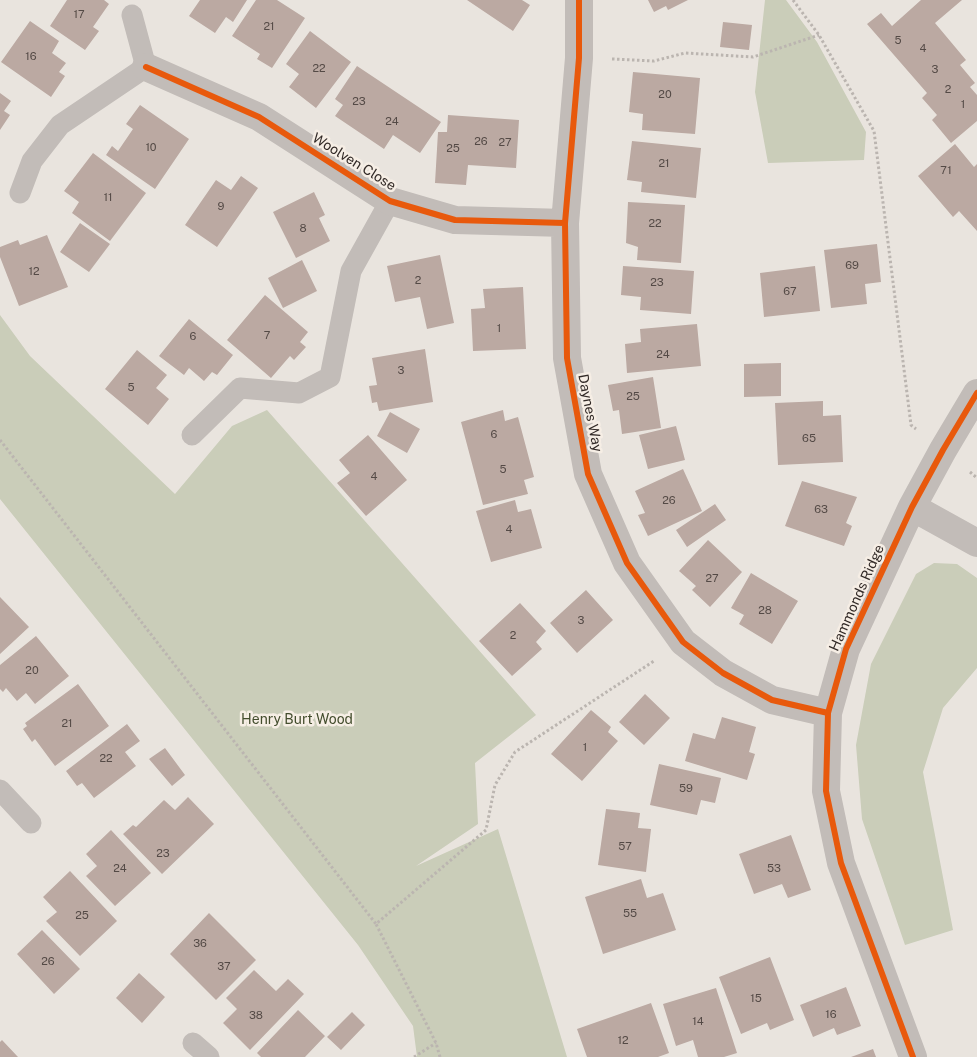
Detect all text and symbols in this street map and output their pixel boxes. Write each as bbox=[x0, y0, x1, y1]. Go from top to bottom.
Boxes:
house number: 17 bbox=[73, 8, 85, 22]
house number: 21 bbox=[263, 20, 275, 34]
house number: 5 bbox=[894, 34, 902, 48]
house number: 4 bbox=[920, 42, 926, 56]
house number: 16 bbox=[25, 50, 37, 64]
house number: 22 bbox=[312, 62, 326, 76]
house number: 3 bbox=[932, 63, 938, 77]
house number: 2 bbox=[945, 83, 951, 97]
house number: 20 bbox=[658, 88, 672, 102]
house number: 23 bbox=[352, 95, 366, 109]
house number: 1 bbox=[961, 98, 965, 112]
house number: 24 bbox=[385, 115, 399, 129]
street label: Woolven Close bbox=[309, 130, 399, 194]
house number: 26 bbox=[474, 135, 488, 149]
house number: 27 bbox=[498, 136, 512, 150]
house number: 10 bbox=[145, 141, 157, 155]
house number: 25 bbox=[446, 142, 460, 156]
house number: 21 bbox=[658, 157, 670, 171]
house number: 71 bbox=[940, 164, 952, 178]
house number: 11 bbox=[104, 191, 112, 205]
house number: 9 bbox=[218, 200, 224, 214]
house number: 22 bbox=[648, 217, 662, 231]
house number: 8 bbox=[299, 222, 307, 236]
house number: 69 bbox=[845, 259, 859, 273]
house number: 12 bbox=[28, 265, 40, 279]
house number: 2 bbox=[415, 274, 421, 288]
house number: 23 bbox=[650, 276, 664, 290]
house number: 67 bbox=[783, 285, 797, 299]
house number: 1 bbox=[497, 322, 501, 336]
house number: 7 bbox=[264, 329, 270, 343]
house number: 6 bbox=[190, 330, 196, 344]
house number: 24 bbox=[656, 348, 670, 362]
house number: 3 bbox=[398, 364, 404, 378]
street label: Daynes Way bbox=[574, 373, 606, 453]
house number: 5 bbox=[127, 381, 135, 395]
house number: 25 bbox=[626, 390, 640, 404]
house number: 6 bbox=[491, 428, 497, 442]
house number: 65 bbox=[802, 432, 816, 446]
house number: 5 bbox=[499, 463, 507, 477]
house number: 4 bbox=[371, 470, 377, 484]
house number: 26 bbox=[662, 494, 676, 508]
house number: 63 bbox=[814, 503, 828, 517]
house number: 4 bbox=[506, 523, 512, 537]
street label: Hammonds Ridge bbox=[826, 542, 888, 654]
house number: 27 bbox=[705, 572, 719, 586]
house number: 28 bbox=[758, 604, 772, 618]
house number: 3 bbox=[578, 614, 584, 628]
house number: 2 bbox=[510, 629, 516, 643]
house number: 20 bbox=[25, 664, 39, 678]
park label: Henry Burt Wood bbox=[241, 712, 353, 728]
house number: 21 bbox=[61, 717, 73, 731]
house number: 1 bbox=[583, 741, 587, 755]
house number: 22 bbox=[99, 752, 113, 766]
house number: 59 bbox=[679, 782, 693, 796]
house number: 57 bbox=[618, 840, 632, 854]
house number: 23 bbox=[156, 847, 170, 861]
house number: 24 bbox=[113, 862, 127, 876]
house number: 53 bbox=[767, 862, 781, 876]
house number: 55 bbox=[623, 907, 637, 921]
house number: 25 bbox=[75, 909, 89, 923]
house number: 36 bbox=[193, 937, 207, 951]
house number: 26 bbox=[41, 955, 55, 969]
house number: 37 bbox=[217, 960, 231, 974]
house number: 15 bbox=[750, 992, 762, 1006]
house number: 16 bbox=[825, 1008, 837, 1022]
house number: 38 bbox=[249, 1009, 263, 1023]
house number: 14 bbox=[692, 1015, 704, 1029]
house number: 12 bbox=[617, 1034, 629, 1048]

